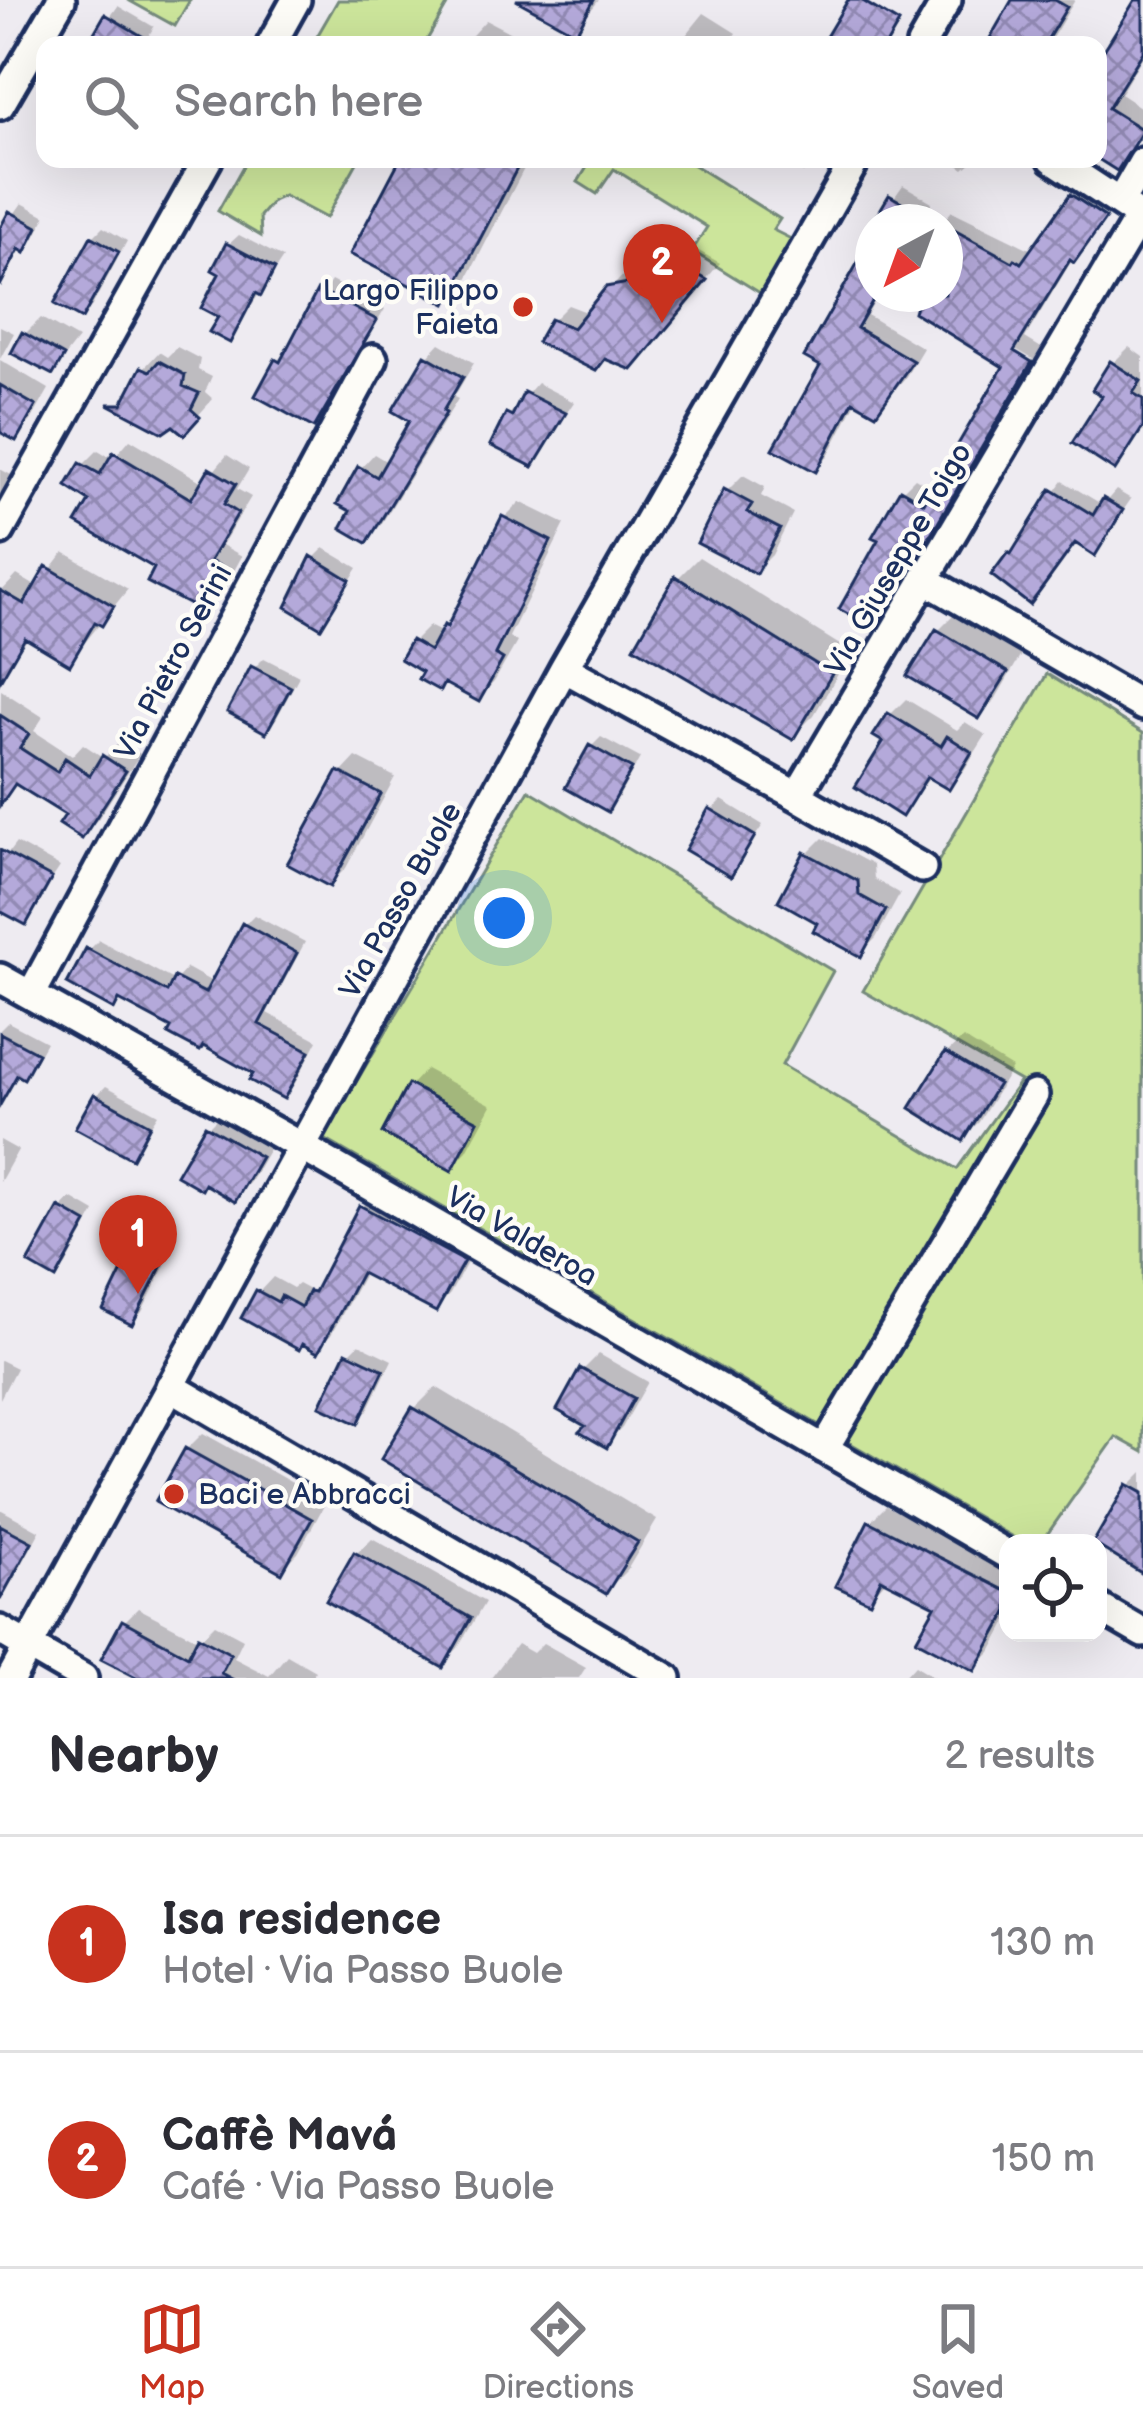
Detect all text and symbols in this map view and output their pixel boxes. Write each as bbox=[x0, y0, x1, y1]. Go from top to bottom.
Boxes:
search box bbox=[36, 36, 1107, 168]
icon: search bbox=[78, 69, 144, 135]
text: Search here bbox=[174, 75, 423, 130]
north arrow bbox=[855, 204, 963, 312]
pin: 2 bbox=[623, 224, 701, 323]
place label: Largo Filippo Faieta bbox=[322, 273, 499, 343]
marker: Largo Filippo Faieta bbox=[510, 294, 536, 320]
street label: Via Giuseppe Toigo bbox=[818, 437, 980, 682]
street label: Via Pietro Serini bbox=[107, 559, 240, 766]
street label: Via Passo Buole bbox=[332, 796, 470, 1005]
your location bbox=[474, 888, 534, 948]
street label: Via Valderoa bbox=[439, 1179, 604, 1295]
pin: 1 bbox=[99, 1195, 177, 1294]
place label: Baci e Abbracci bbox=[198, 1477, 411, 1513]
marker: Baci e Abbracci bbox=[161, 1481, 187, 1507]
map controls bbox=[999, 1534, 1107, 1642]
button: locate bbox=[999, 1534, 1107, 1642]
text: Nearby bbox=[48, 1726, 219, 1787]
text: 2 results bbox=[944, 1733, 1095, 1780]
text: Isa residence bbox=[162, 1893, 441, 1948]
text: 1 bbox=[79, 1920, 95, 1967]
text: 130 m bbox=[990, 1920, 1095, 1967]
text: Hotel · Via Passo Buole bbox=[162, 1948, 563, 1995]
text: Caffè Mavá bbox=[162, 2109, 397, 2164]
text: 2 bbox=[75, 2136, 99, 2183]
text: 150 m bbox=[992, 2136, 1095, 2183]
text: Café · Via Passo Buole bbox=[162, 2164, 554, 2211]
tab: Map bbox=[139, 2296, 205, 2408]
tab: Directions bbox=[482, 2296, 634, 2408]
tab: Saved bbox=[912, 2296, 1004, 2408]

